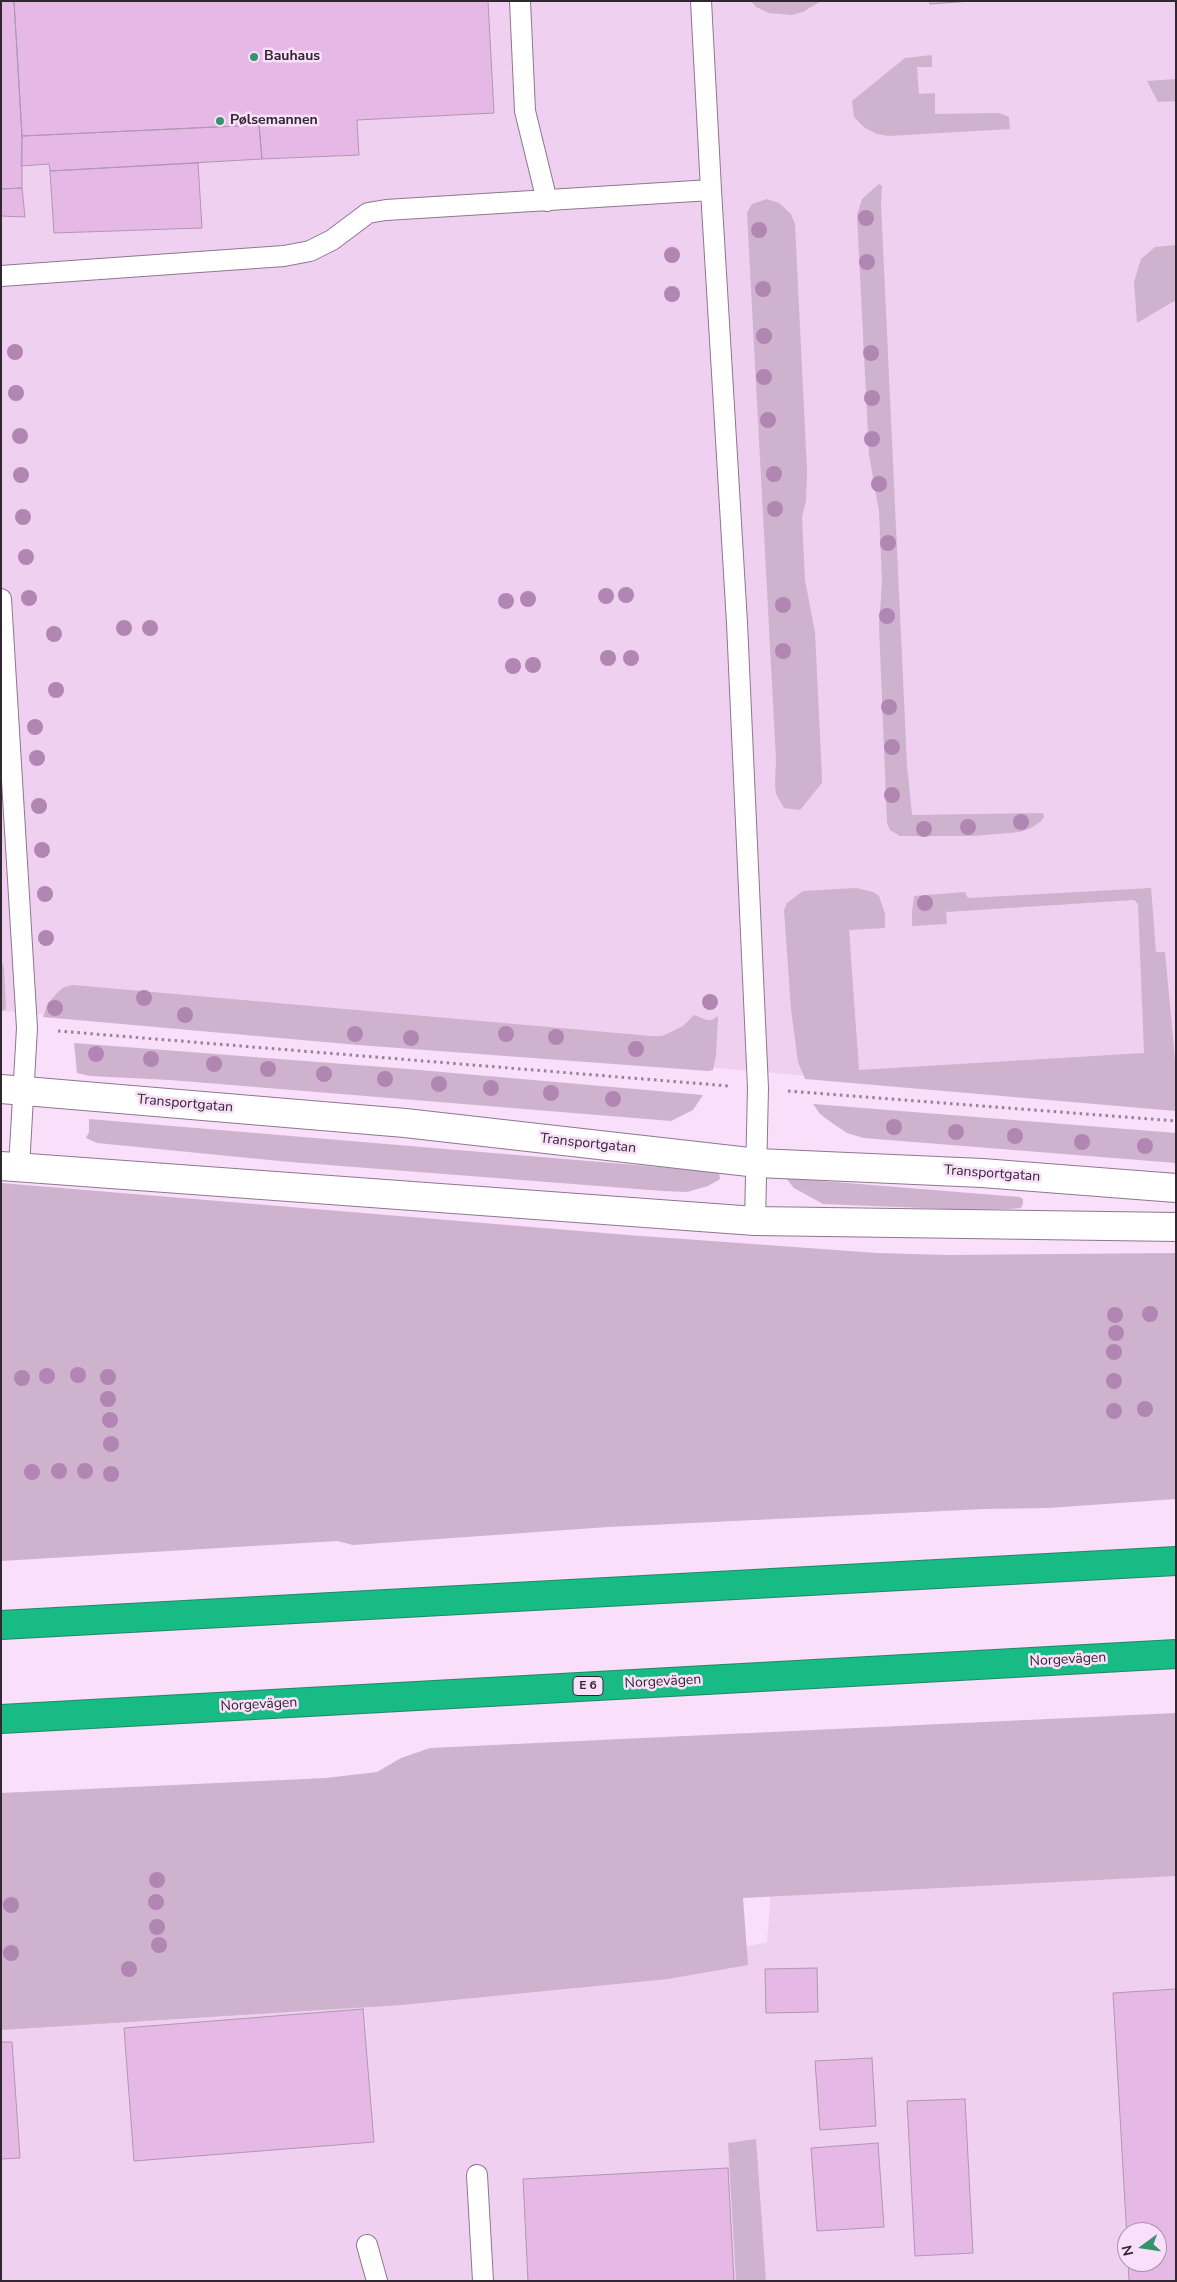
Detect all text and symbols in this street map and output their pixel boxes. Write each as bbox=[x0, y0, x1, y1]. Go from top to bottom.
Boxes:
place label: Bauhaus bbox=[264, 49, 320, 65]
marker: Bauhaus bbox=[248, 51, 260, 63]
place label: Pølsemannen bbox=[230, 113, 318, 129]
marker: Pølsemannen bbox=[214, 115, 226, 127]
street label: Transportgatan bbox=[136, 1091, 234, 1117]
street label: Transportgatan bbox=[539, 1131, 637, 1157]
street label: Transportgatan bbox=[943, 1162, 1041, 1186]
street label: Norgevägen bbox=[1029, 1650, 1107, 1670]
street label: Norgevägen bbox=[624, 1672, 702, 1692]
road number: E 6 bbox=[573, 1676, 603, 1695]
street label: Norgevägen bbox=[220, 1695, 298, 1715]
north arrow bbox=[1117, 2222, 1167, 2272]
text: N bbox=[1117, 2243, 1138, 2258]

